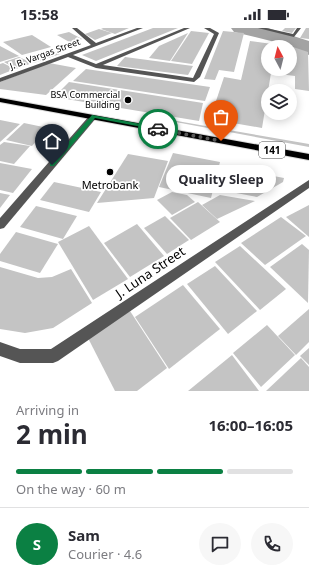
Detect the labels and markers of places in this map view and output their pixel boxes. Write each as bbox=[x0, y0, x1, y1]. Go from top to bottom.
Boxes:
place label: BSA Commercial Building bbox=[51, 88, 120, 111]
marker: BSA Commercial Building bbox=[123, 95, 133, 105]
pin bbox=[204, 100, 238, 141]
pin bbox=[35, 124, 69, 165]
callout: Quality Sleep bbox=[166, 165, 276, 193]
marker: Metrobank bbox=[105, 167, 115, 177]
place label: Metrobank bbox=[82, 177, 138, 192]

